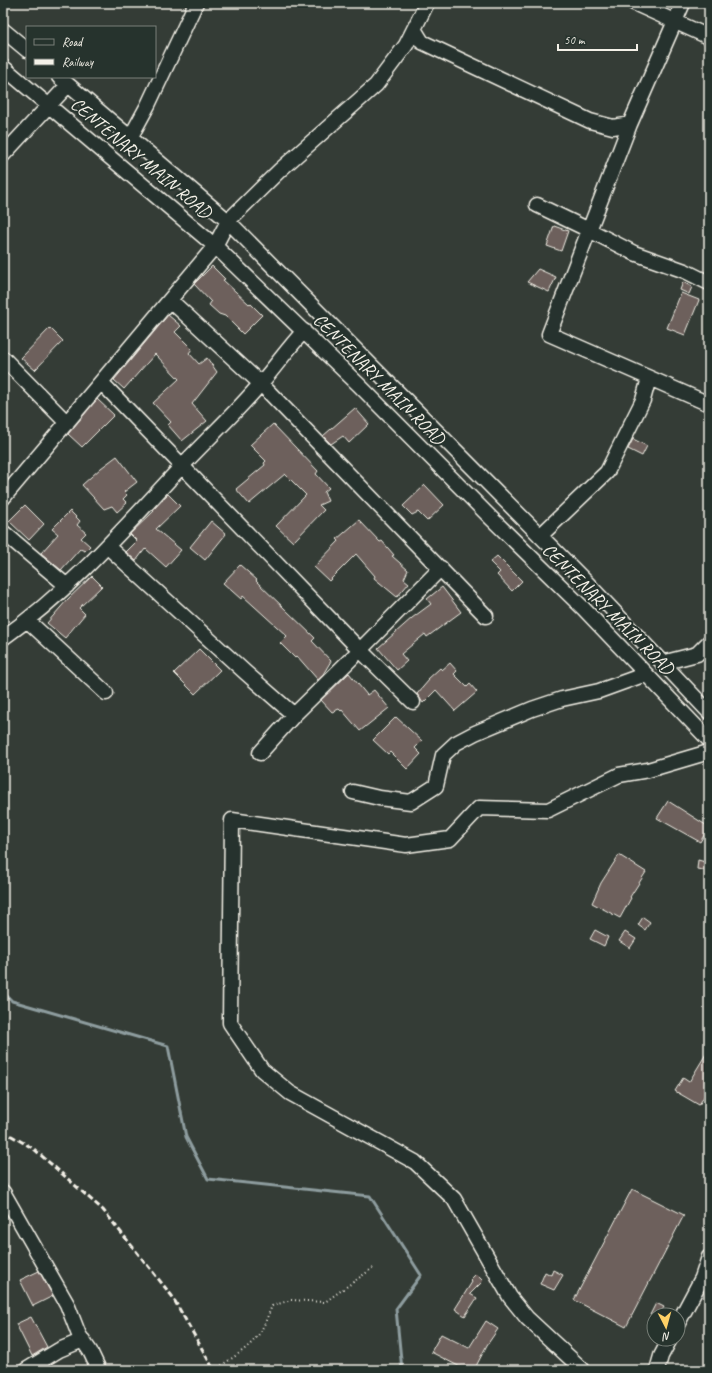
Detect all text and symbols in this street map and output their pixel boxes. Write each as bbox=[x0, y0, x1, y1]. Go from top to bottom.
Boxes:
legend bbox=[26, 26, 156, 78]
scale bar bbox=[558, 26, 637, 52]
text: 50 m bbox=[564, 32, 586, 48]
text: Road bbox=[62, 34, 84, 50]
text: Railway bbox=[62, 54, 94, 70]
street label: CENTENARY MAIN ROAD bbox=[66, 92, 218, 225]
street label: CENTENARY MAIN ROAD bbox=[308, 308, 451, 451]
street label: CENTENARY MAIN ROAD bbox=[537, 538, 680, 681]
north arrow bbox=[646, 1307, 686, 1347]
text: N bbox=[661, 1330, 671, 1344]

